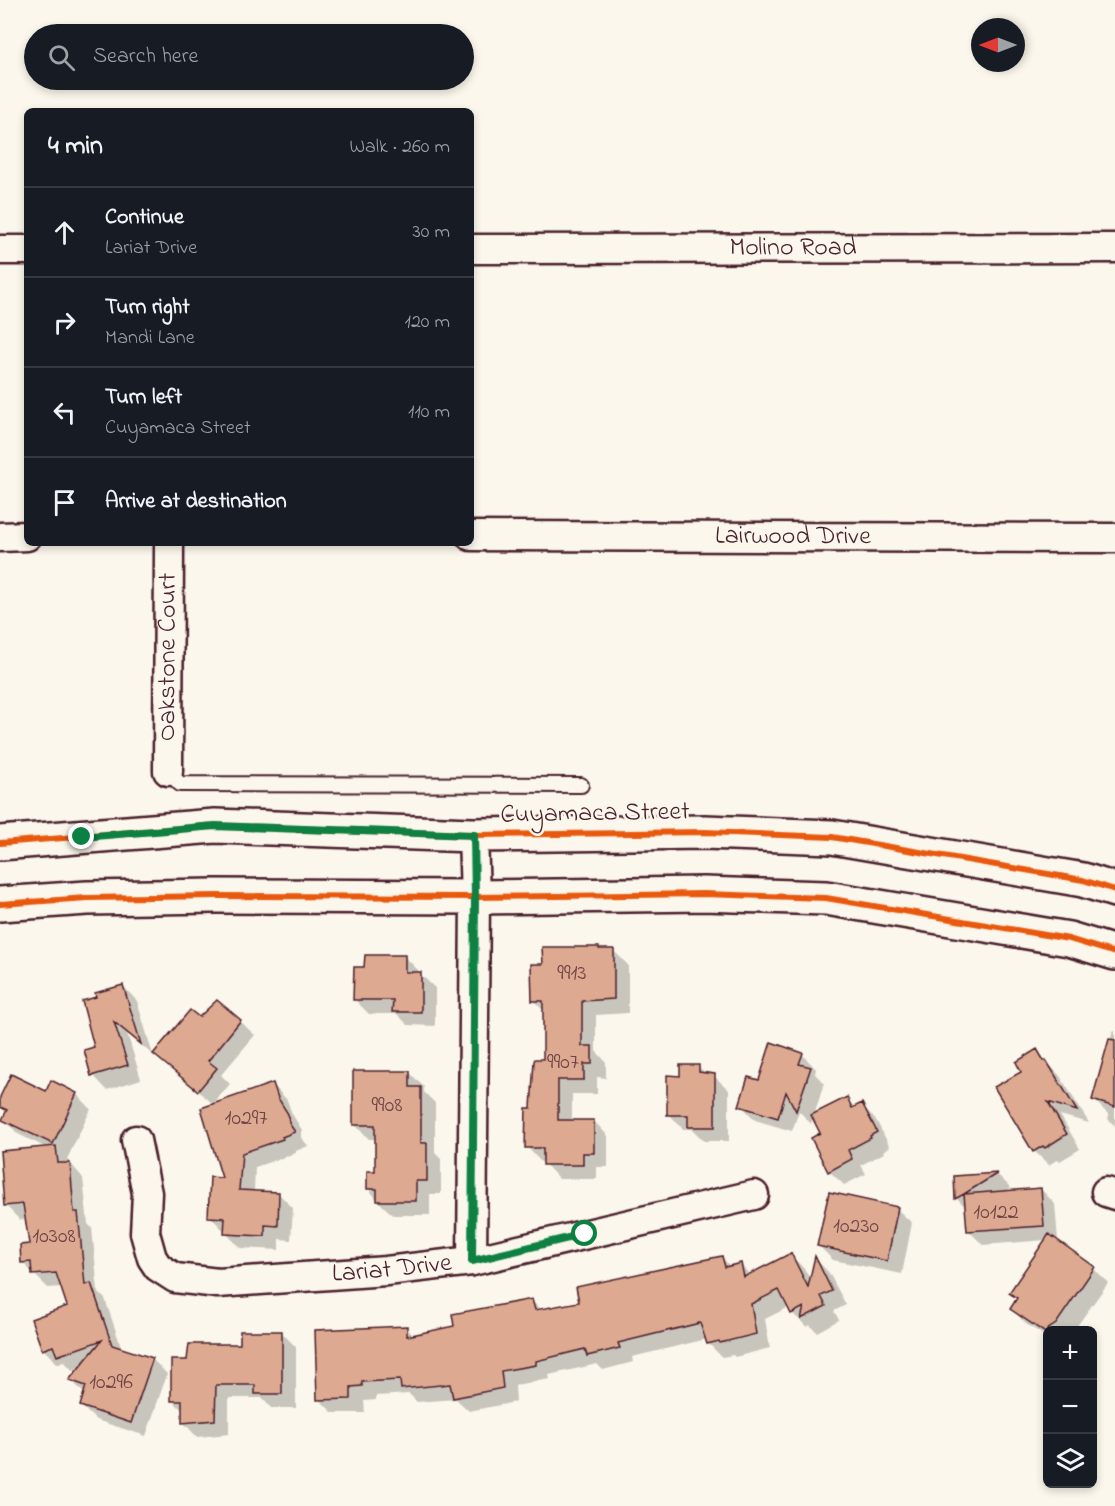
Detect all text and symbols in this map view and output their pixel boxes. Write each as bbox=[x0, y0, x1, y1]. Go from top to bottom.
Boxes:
north arrow bbox=[971, 18, 1025, 72]
search box bbox=[24, 24, 474, 90]
icon: search bbox=[45, 41, 78, 74]
text: Search here bbox=[93, 41, 198, 73]
text: 4 min bbox=[48, 128, 103, 166]
text: Walk · 260 m bbox=[349, 133, 450, 162]
text: Continue bbox=[105, 202, 184, 234]
icon: ahead bbox=[48, 216, 81, 249]
text: 30 m bbox=[413, 218, 450, 247]
street label: Molino Road bbox=[729, 229, 857, 268]
text: Lariat Drive bbox=[105, 234, 197, 263]
text: Turn right bbox=[105, 292, 190, 324]
icon: right bbox=[48, 306, 81, 339]
text: 120 m bbox=[405, 308, 450, 337]
text: Mandi Lane bbox=[105, 324, 195, 353]
text: Turn left bbox=[105, 382, 182, 414]
icon: left bbox=[48, 396, 81, 429]
text: 110 m bbox=[408, 398, 450, 427]
text: Cuyamaca Street bbox=[105, 414, 251, 443]
icon: arrive bbox=[48, 486, 81, 519]
text: Arrive at destination bbox=[105, 486, 287, 518]
street label: Lairwood Drive bbox=[715, 518, 871, 556]
street label: Oakstone Court bbox=[149, 572, 188, 741]
street label: Cuyamaca Street bbox=[500, 793, 690, 835]
route end bbox=[68, 823, 94, 849]
house number: 9913 bbox=[557, 958, 587, 990]
house number: 9907 bbox=[547, 1047, 579, 1079]
house number: 9908 bbox=[372, 1090, 403, 1122]
house number: 10297 bbox=[224, 1103, 268, 1135]
house number: 10122 bbox=[973, 1197, 1019, 1229]
house number: 10230 bbox=[833, 1211, 879, 1243]
route start bbox=[571, 1220, 597, 1246]
house number: 10308 bbox=[32, 1221, 76, 1253]
street label: Lariat Drive bbox=[331, 1244, 454, 1294]
map controls bbox=[1043, 1326, 1097, 1488]
button: + bbox=[1043, 1326, 1097, 1380]
house number: 10296 bbox=[89, 1367, 133, 1399]
button: − bbox=[1043, 1380, 1097, 1434]
button: layers bbox=[1043, 1434, 1097, 1488]

